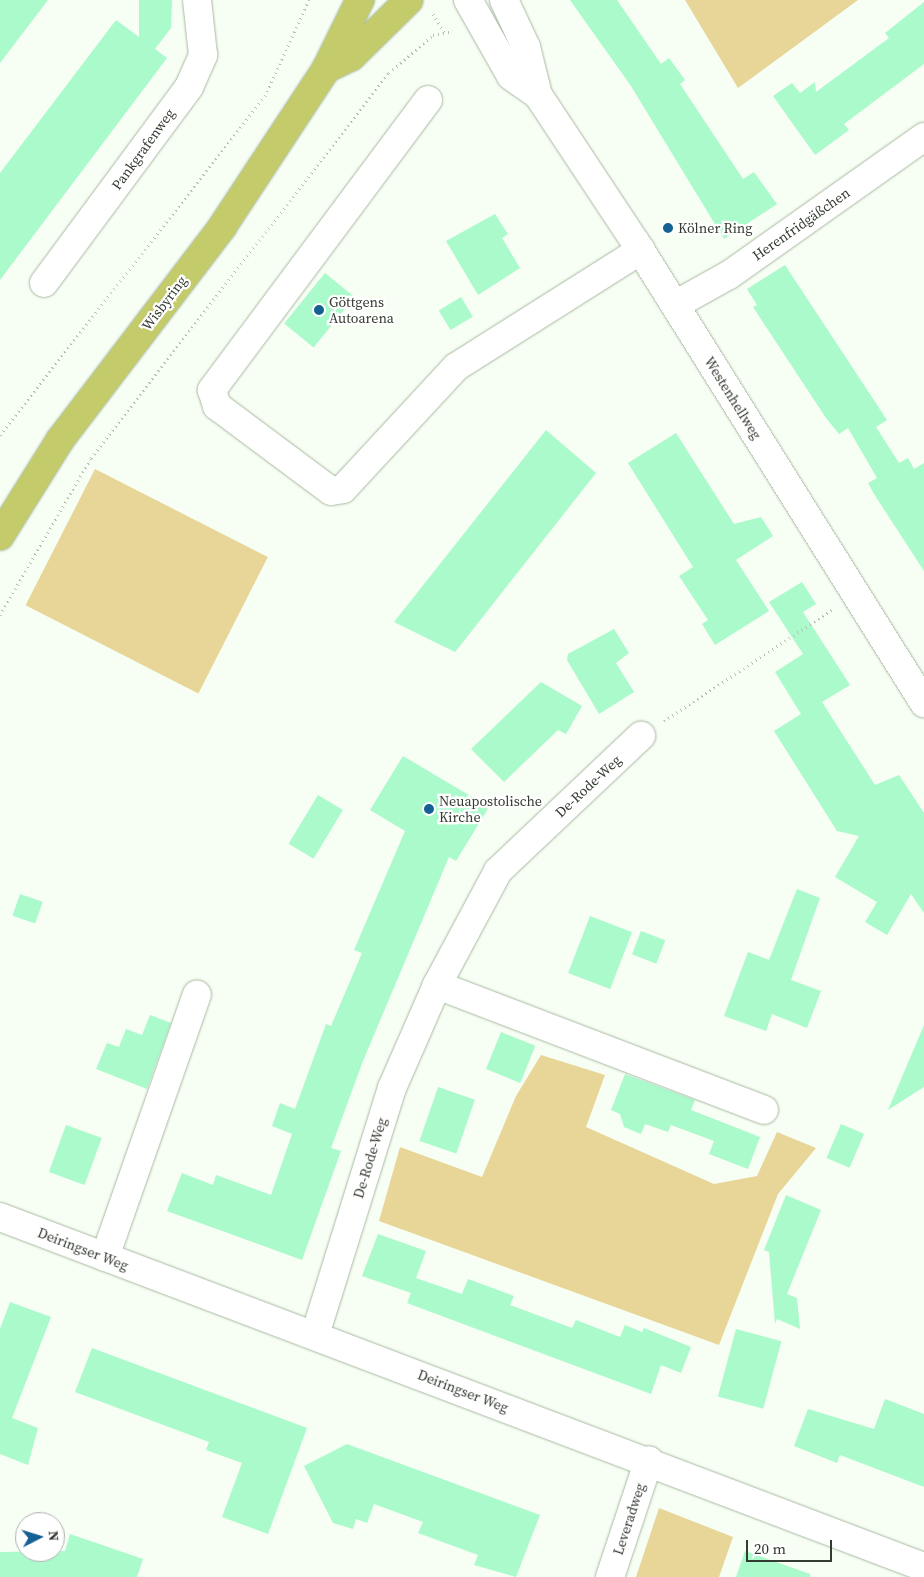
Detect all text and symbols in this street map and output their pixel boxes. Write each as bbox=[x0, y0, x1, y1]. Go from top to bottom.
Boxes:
street label: Pankgrafenweg bbox=[108, 105, 178, 193]
street label: Herenfridgäßchen bbox=[749, 184, 853, 264]
place label: Kölner Ring bbox=[678, 220, 753, 236]
marker: Kölner Ring bbox=[662, 222, 674, 234]
street label: Wisbyring bbox=[138, 272, 190, 334]
place label: Göttgens Autoarena bbox=[329, 294, 394, 326]
marker: Göttgens Autoarena bbox=[313, 304, 325, 316]
street label: Westenhellweg bbox=[701, 354, 765, 442]
street label: De-Rode-Weg bbox=[552, 751, 624, 821]
place label: Neuapostolische Kirche bbox=[439, 793, 542, 826]
marker: Neuapostolische Kirche bbox=[423, 803, 435, 815]
street label: De-Rode-Weg bbox=[350, 1115, 390, 1201]
street label: Deiringser Weg bbox=[35, 1224, 131, 1274]
street label: Deiringser Weg bbox=[415, 1366, 511, 1416]
street label: Leveradweg bbox=[609, 1481, 649, 1557]
north arrow bbox=[15, 1512, 65, 1562]
text: N bbox=[44, 1530, 64, 1542]
scale bar bbox=[749, 1530, 835, 1562]
text: 20 m bbox=[754, 1538, 786, 1559]

